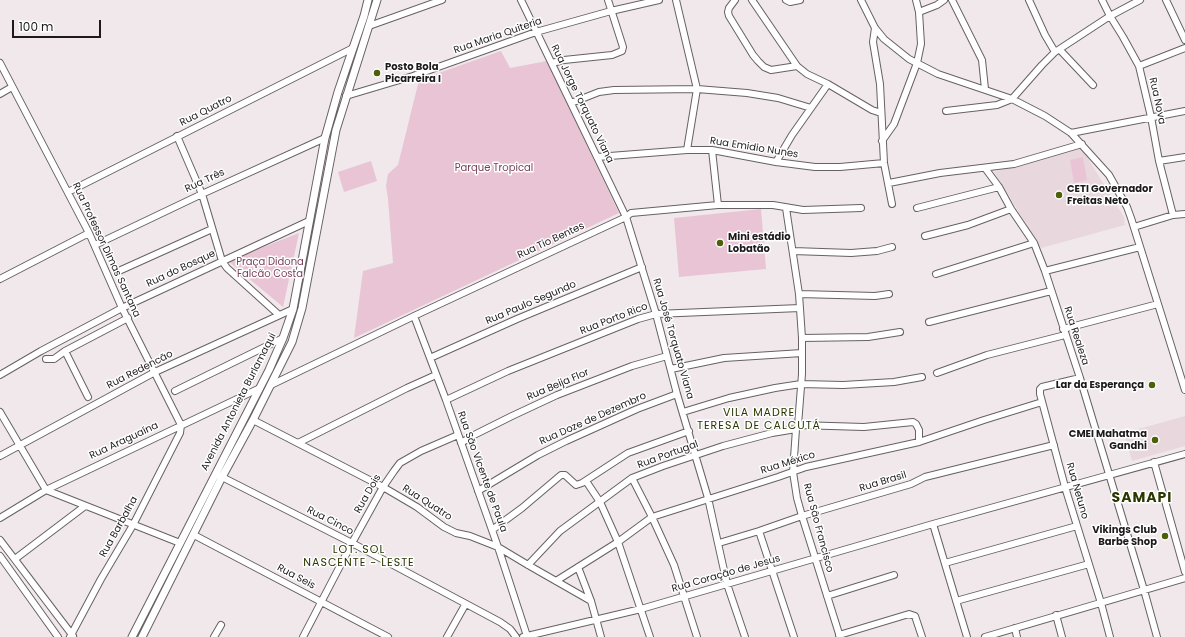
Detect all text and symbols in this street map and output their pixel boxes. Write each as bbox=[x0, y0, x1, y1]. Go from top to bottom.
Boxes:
scale bar bbox=[14, 12, 103, 38]
street label: Rua Maria Quiteria bbox=[452, 15, 544, 57]
text: 100 m bbox=[19, 18, 53, 35]
street label: Rua Jorge Torquato Viana bbox=[548, 43, 616, 165]
place label: Posto Bola Picarreira I bbox=[385, 61, 441, 84]
marker: Posto Bola Picarreira I bbox=[372, 68, 382, 78]
street label: Rua Nova bbox=[1146, 76, 1168, 126]
street label: Rua Quatro bbox=[178, 93, 234, 129]
street label: Rua Emidio Nunes bbox=[709, 135, 799, 161]
park label: Parque Tropical bbox=[455, 162, 533, 174]
street label: Rua Três bbox=[183, 167, 227, 195]
street label: Rua Professor Dimas Santana bbox=[69, 181, 143, 319]
place label: CETI Governador Freitas Neto bbox=[1067, 183, 1153, 206]
marker: CETI Governador Freitas Neto bbox=[1054, 190, 1064, 200]
street label: Rua Tio Bentes bbox=[516, 220, 586, 262]
place label: Mini estádio Lobatão bbox=[728, 231, 791, 254]
marker: Mini estádio Lobatão bbox=[715, 238, 725, 248]
street label: Rua do Bosque bbox=[145, 248, 217, 290]
park label: Praça Didona Falcão Costa bbox=[236, 256, 304, 280]
street label: Rua José Torquato Viana bbox=[650, 277, 696, 401]
street label: Rua Paulo Segundo bbox=[484, 278, 578, 328]
street label: Rua Porto Rico bbox=[578, 301, 650, 337]
street label: Rua Realeza bbox=[1061, 305, 1091, 367]
street label: Avenida Antonieta Burlamaqui bbox=[199, 331, 279, 473]
street label: Rua Redencão bbox=[105, 348, 175, 392]
street label: Rua Beija Flor bbox=[525, 367, 591, 403]
place label: Lar da Esperança bbox=[1056, 379, 1144, 391]
marker: Lar da Esperança bbox=[1147, 380, 1157, 390]
street label: Rua Doze de Dezembro bbox=[538, 390, 648, 448]
district label: VILA MADRE TERESA DE CALCUTÁ bbox=[697, 406, 821, 432]
street label: Rua São Vicente de Paula bbox=[455, 410, 509, 534]
street label: Rua Araguaína bbox=[88, 420, 160, 462]
place label: CMEI Mahatma Gandhi bbox=[1069, 428, 1147, 452]
marker: CMEI Mahatma Gandhi bbox=[1150, 435, 1160, 445]
street label: Rua Portugal bbox=[636, 438, 700, 472]
street label: Rua México bbox=[759, 449, 817, 477]
street label: Rua Netuno bbox=[1063, 461, 1091, 521]
street label: Rua Brasil bbox=[858, 469, 908, 495]
street label: Rua Dois bbox=[352, 472, 384, 516]
street label: Rua São Francisco bbox=[800, 482, 836, 574]
street label: Rua Quatro bbox=[400, 483, 454, 523]
district label: SAMAPI bbox=[1112, 490, 1172, 506]
street label: Rua Barbalha bbox=[97, 494, 141, 560]
street label: Rua Cinco bbox=[305, 504, 355, 538]
place label: Vikings Club Barbe Shop bbox=[1092, 524, 1157, 548]
marker: Vikings Club Barbe Shop bbox=[1160, 531, 1170, 541]
district label: LOT. SOL NASCENTE - LESTE bbox=[303, 543, 415, 569]
street label: Rua Coração de Jesus bbox=[670, 553, 782, 595]
street label: Rua Seis bbox=[275, 562, 317, 592]

